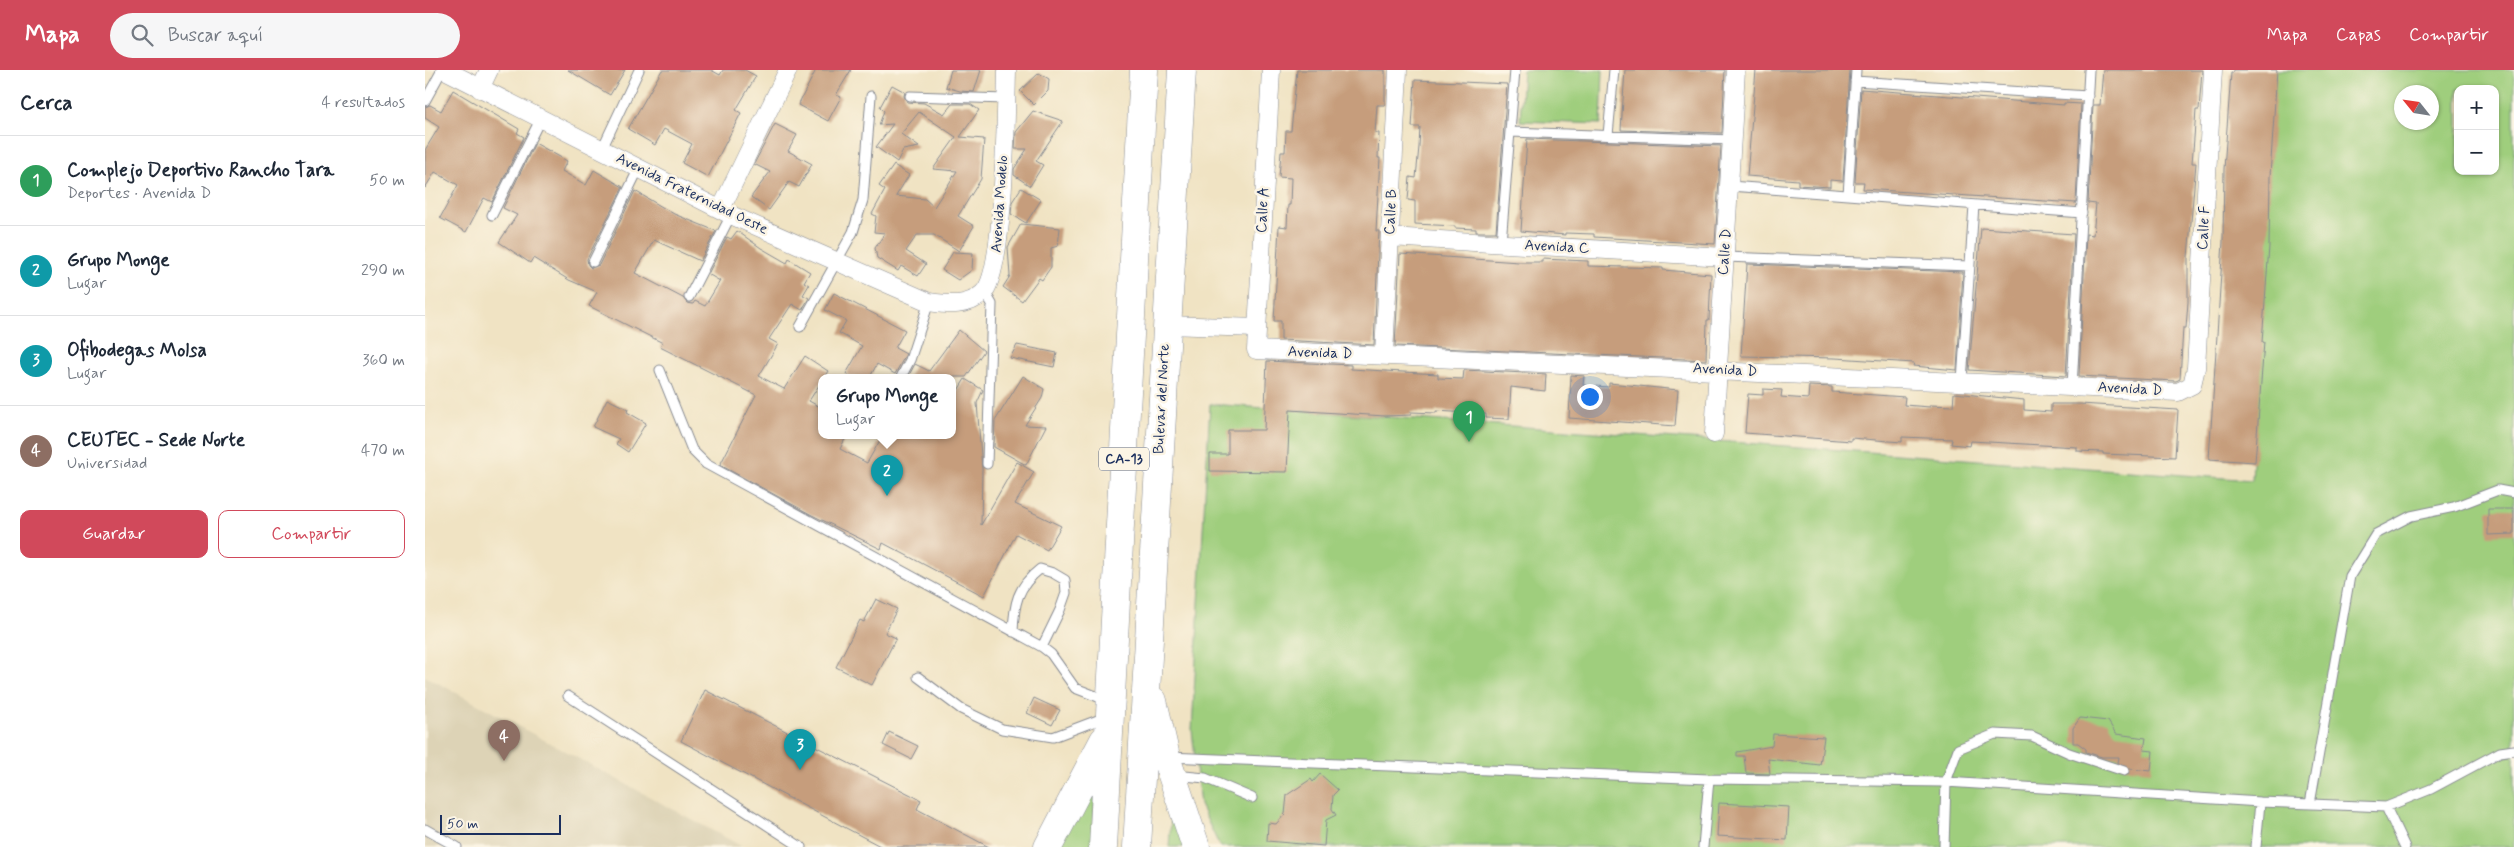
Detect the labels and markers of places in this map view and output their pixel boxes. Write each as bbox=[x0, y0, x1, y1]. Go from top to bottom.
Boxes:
pin: 1 bbox=[1453, 401, 1485, 442]
pin: 2 bbox=[871, 455, 903, 496]
pin: 4 bbox=[488, 720, 520, 761]
pin: 3 bbox=[784, 729, 816, 770]

